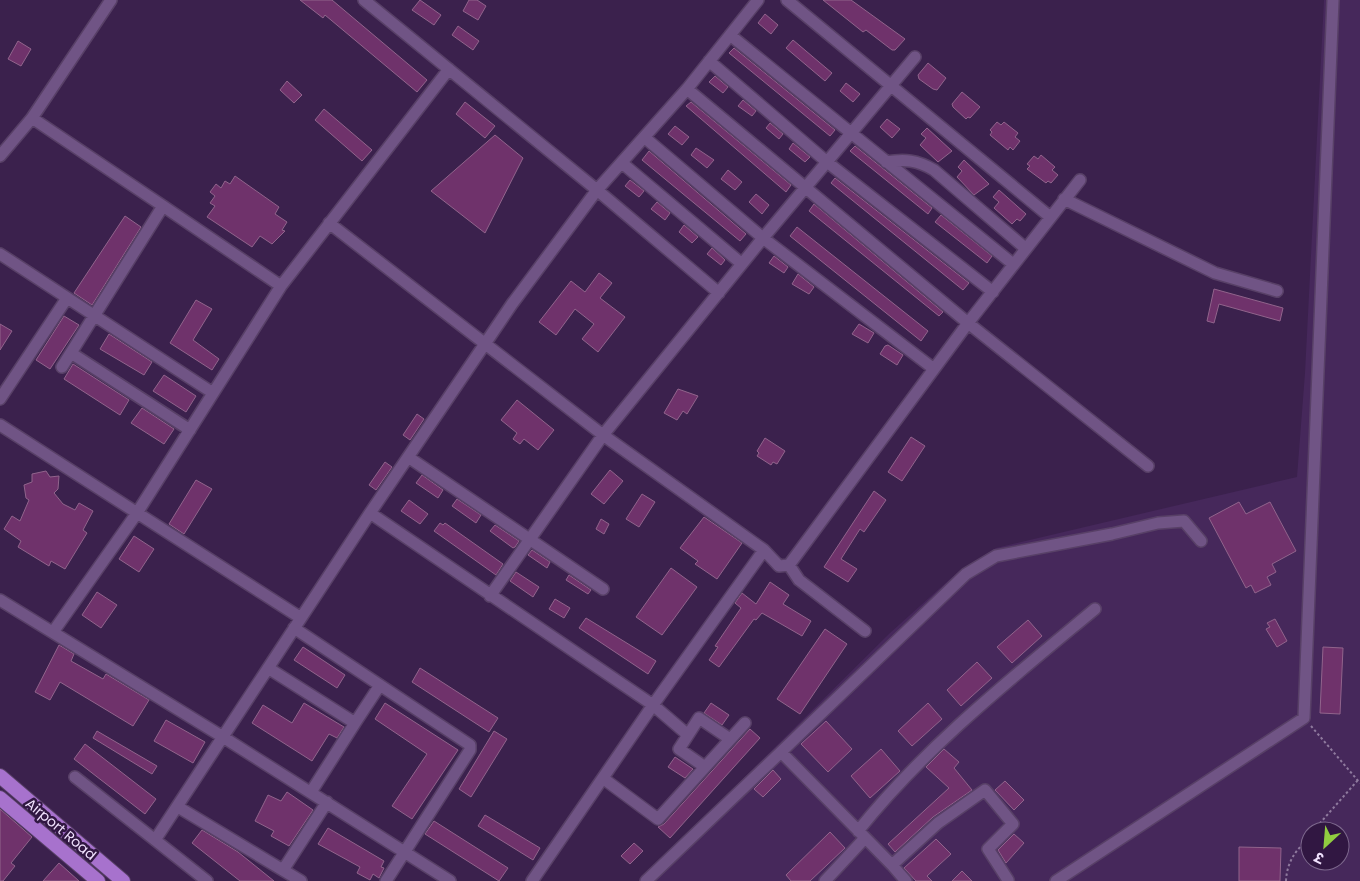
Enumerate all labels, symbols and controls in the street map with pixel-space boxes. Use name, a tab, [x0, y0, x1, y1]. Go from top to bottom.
street label: Airport Road	[21, 793, 101, 865]
north arrow	[1300, 821, 1350, 871]
text: उ	[1310, 846, 1328, 869]

